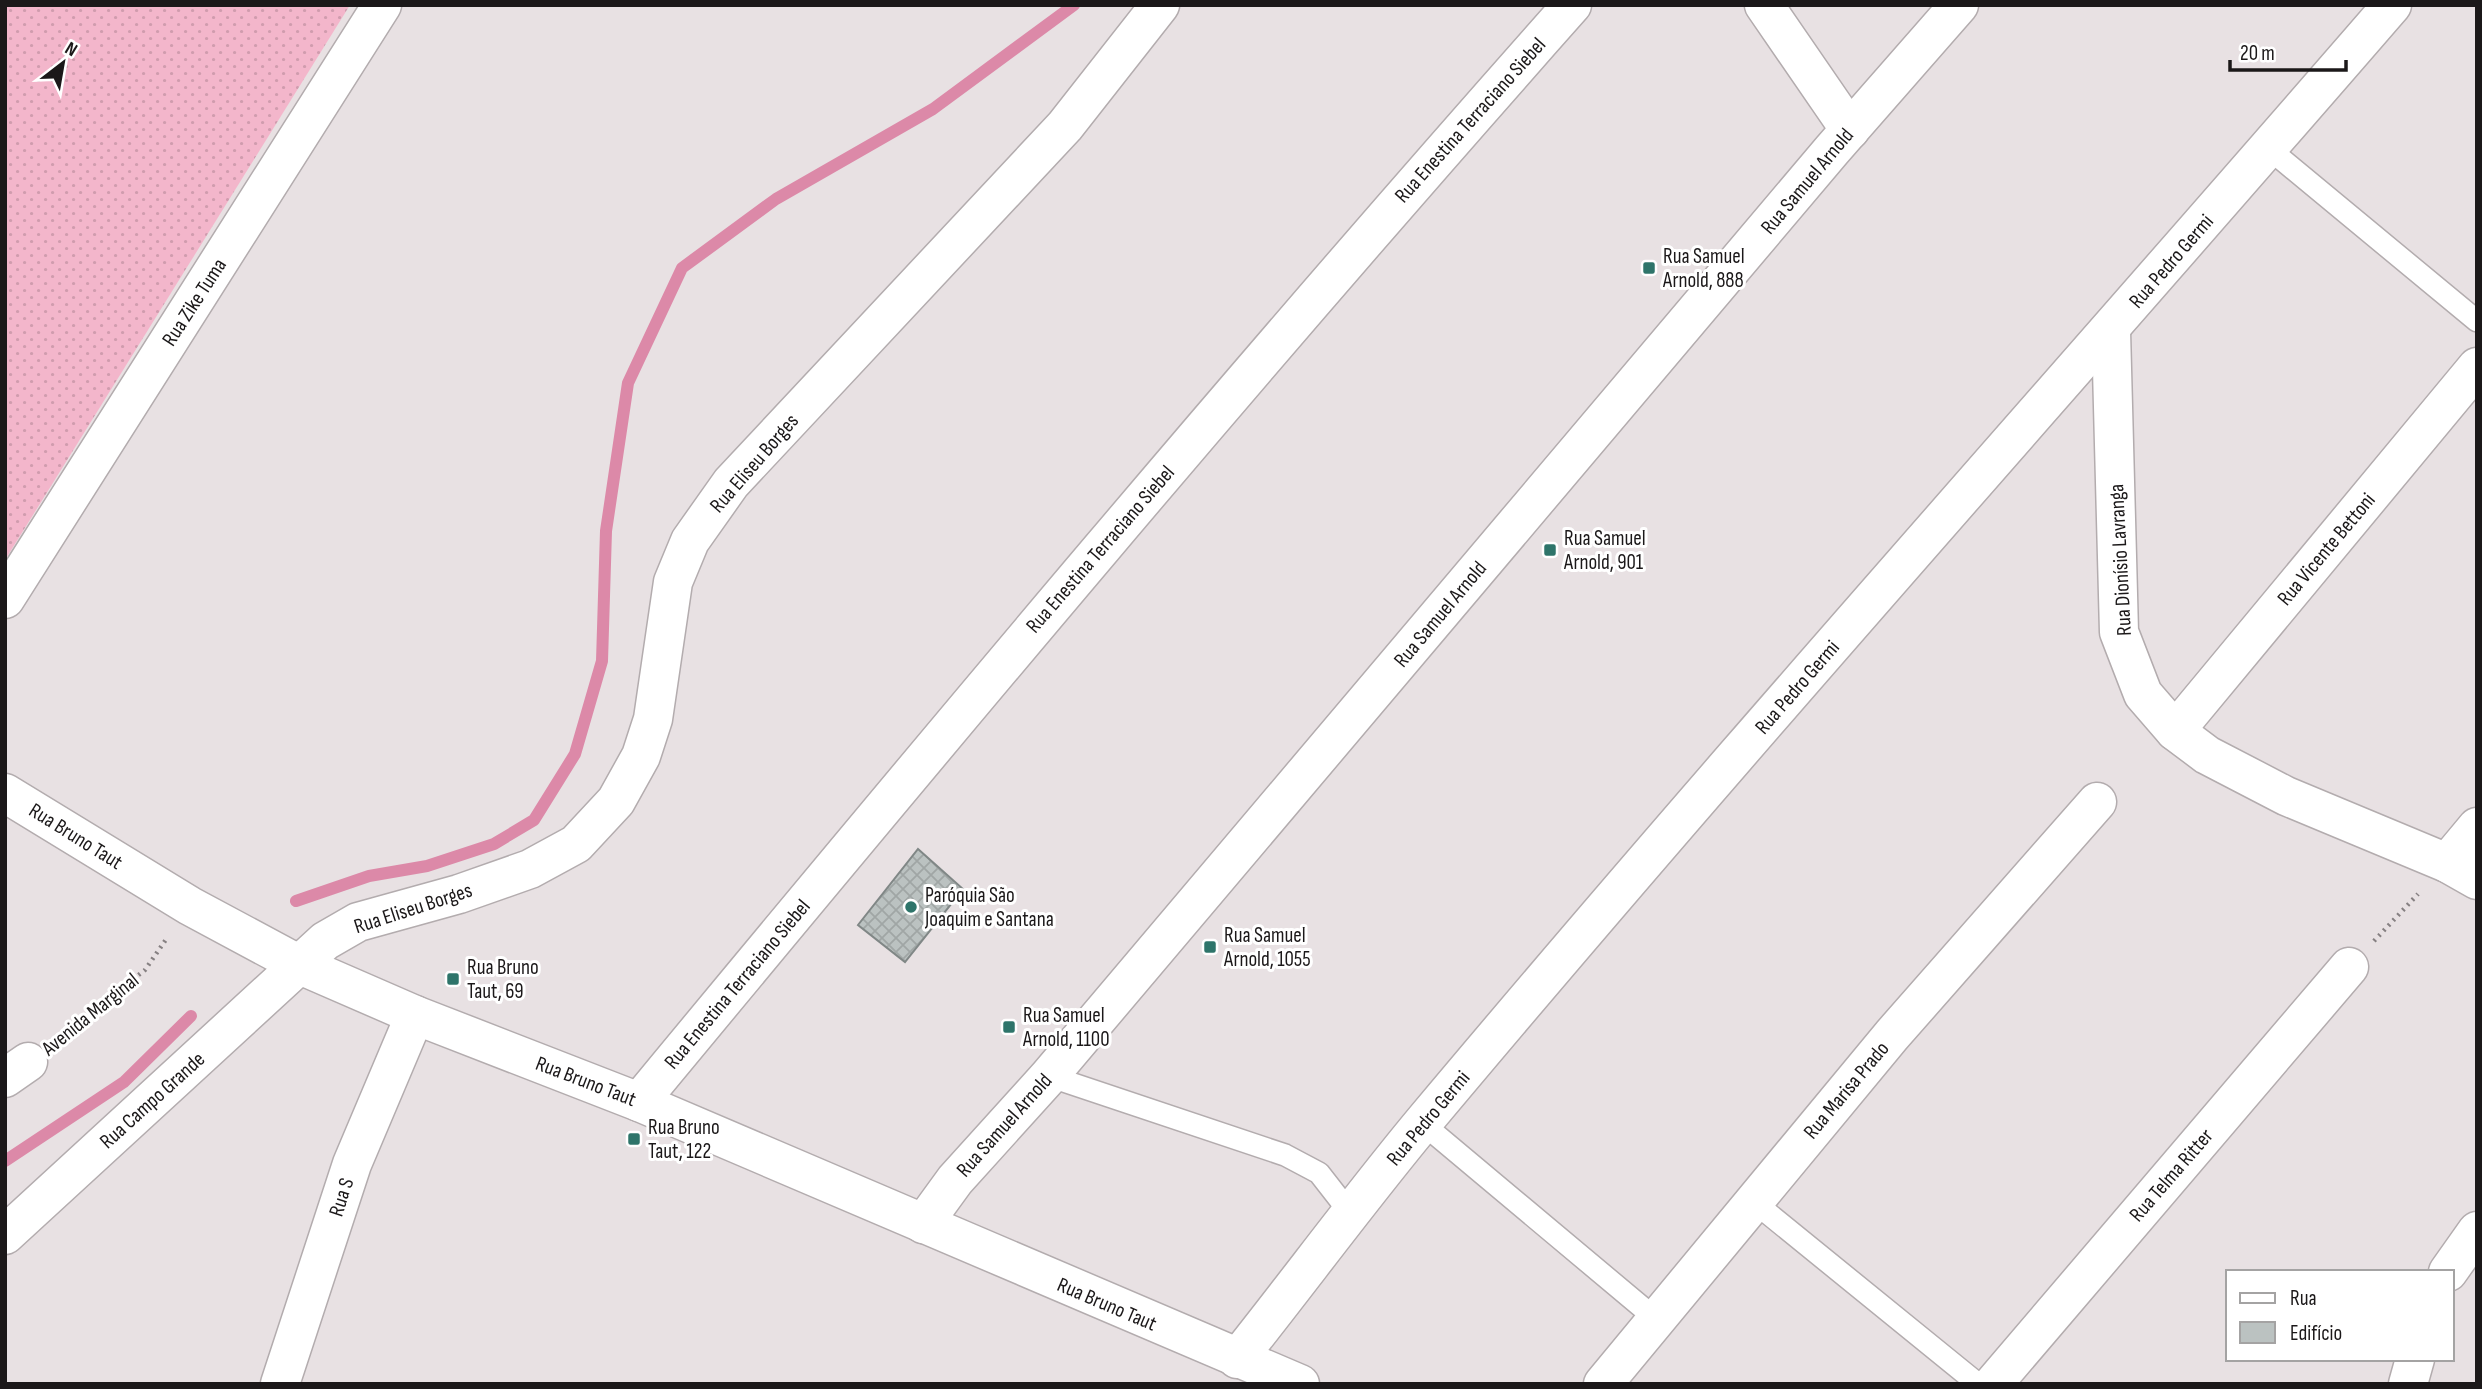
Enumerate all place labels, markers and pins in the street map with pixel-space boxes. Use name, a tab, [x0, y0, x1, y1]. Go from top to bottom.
place label: Rua Samuel Arnold, 888	[1662, 244, 1745, 293]
marker: Rua Samuel Arnold, 888	[1641, 260, 1657, 276]
place label: Rua Samuel Arnold, 901	[1563, 526, 1646, 575]
marker: Rua Samuel Arnold, 901	[1542, 542, 1558, 558]
place label: Paróquia São Joaquim e Santana	[924, 883, 1054, 932]
marker: Paróquia São Joaquim e Santana	[903, 899, 919, 915]
place label: Rua Samuel Arnold, 1055	[1223, 923, 1311, 972]
marker: Rua Samuel Arnold, 1055	[1202, 939, 1218, 955]
place label: Rua Bruno Taut, 69	[467, 955, 539, 1004]
marker: Rua Bruno Taut, 69	[445, 971, 461, 987]
place label: Rua Samuel Arnold, 1100	[1022, 1003, 1110, 1052]
marker: Rua Samuel Arnold, 1100	[1001, 1019, 1017, 1035]
place label: Rua Bruno Taut, 122	[648, 1115, 720, 1164]
marker: Rua Bruno Taut, 122	[626, 1131, 642, 1147]

